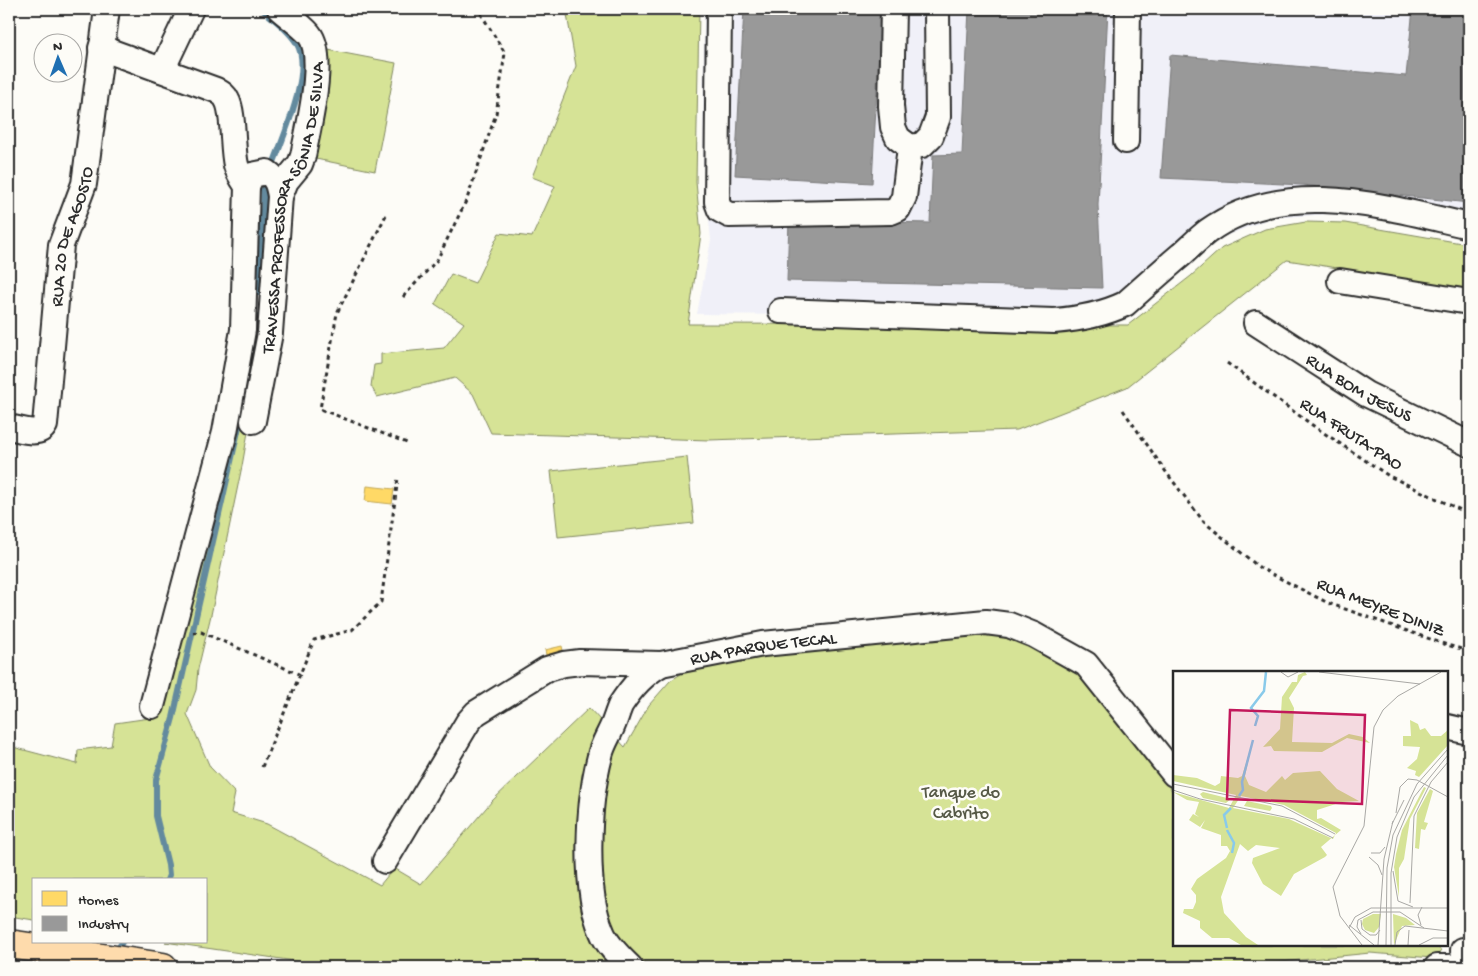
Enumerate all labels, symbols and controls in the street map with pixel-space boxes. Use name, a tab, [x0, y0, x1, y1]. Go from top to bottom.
north arrow	[32, 32, 82, 82]
text: N	[53, 39, 62, 56]
street label: TRAVESSA PROFESSORA SÔNIA DE SILVA	[258, 60, 330, 357]
street label: RUA 20 DE AGOSTO	[48, 166, 99, 308]
street label: RUA BOM JESUS	[1301, 350, 1416, 428]
street label: RUA FRUTA-PAO	[1295, 394, 1406, 476]
street label: RUA MEYRE DINIZ	[1313, 574, 1447, 643]
street label: RUA PARQUE TECAL	[689, 629, 839, 671]
inset map	[1173, 671, 1448, 946]
park label: Tanque do Cabrito	[921, 783, 1000, 825]
legend	[32, 878, 208, 944]
text: Homes	[78, 892, 119, 910]
text: Industry	[78, 916, 130, 934]

